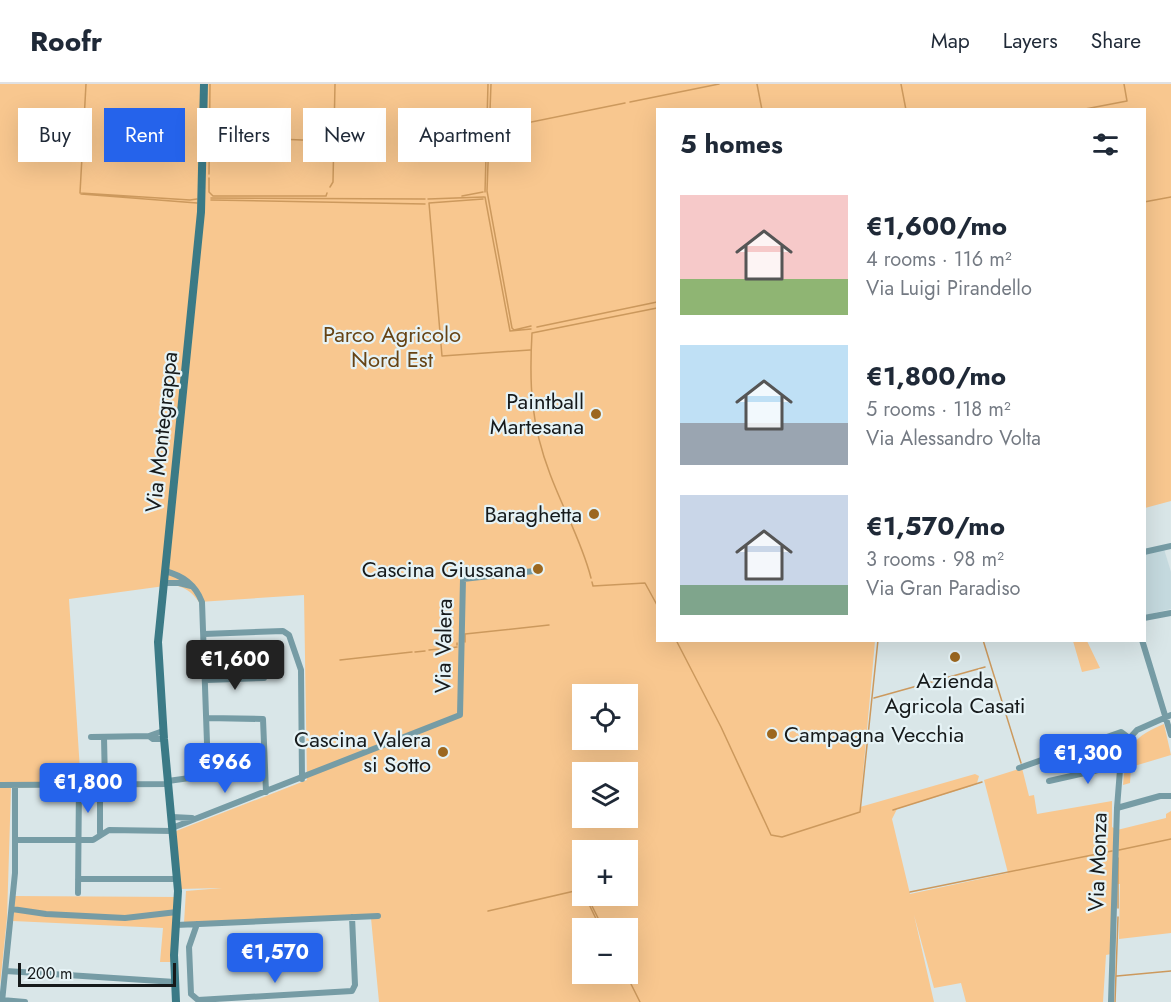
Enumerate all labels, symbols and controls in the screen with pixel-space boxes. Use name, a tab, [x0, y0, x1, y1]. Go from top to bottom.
text: Roofr	[30, 21, 102, 62]
text: Map	[931, 26, 970, 56]
text: Layers	[1003, 26, 1058, 56]
text: Share	[1091, 26, 1141, 56]
chip: Buy	[18, 108, 92, 162]
chip: Rent	[104, 108, 185, 162]
chip: Filters	[197, 108, 291, 162]
chip: New	[303, 108, 386, 162]
chip: Apartment	[398, 108, 531, 162]
text: 5 homes	[680, 125, 783, 163]
icon: filters	[1089, 128, 1122, 161]
text: €1,600/mo	[866, 207, 1007, 245]
icon: home	[728, 219, 800, 291]
text: 4 rooms · 116 m²	[866, 245, 1012, 274]
text: Via Luigi Pirandello	[866, 274, 1032, 303]
park label: Parco Agricolo Nord Est	[323, 318, 461, 375]
street label: Via Montegrappa	[137, 350, 185, 514]
text: €1,800/mo	[866, 357, 1006, 395]
icon: home	[728, 369, 800, 441]
place label: Paintball Martesana	[490, 385, 584, 442]
text: 5 rooms · 118 m²	[866, 395, 1011, 424]
marker: Paintball Martesana	[589, 407, 603, 421]
text: Via Alessandro Volta	[866, 424, 1041, 453]
place label: Baraghetta	[484, 498, 582, 530]
marker: Baraghetta	[587, 507, 601, 521]
text: €1,570/mo	[866, 507, 1005, 545]
icon: home	[728, 519, 800, 591]
text: 3 rooms · 98 m²	[866, 545, 1004, 574]
place label: Cascina Giussana	[362, 553, 526, 585]
marker: Cascina Giussana	[531, 562, 545, 576]
text: Via Gran Paradiso	[866, 574, 1021, 603]
street label: Via Valera	[426, 598, 460, 694]
pin: €1,600	[186, 640, 284, 691]
text: €1,600	[200, 645, 270, 674]
marker: Azienda Agricola Casati	[948, 650, 962, 664]
place label: Azienda Agricola Casati	[884, 664, 1026, 721]
map controls	[572, 684, 638, 984]
button: locate	[572, 684, 638, 750]
place label: Campagna Vecchia	[784, 718, 964, 750]
place label: Cascina Valera si Sotto	[294, 723, 431, 780]
marker: Campagna Vecchia	[765, 727, 779, 741]
pin: €1,300	[1039, 734, 1137, 785]
text: €1,300	[1054, 739, 1122, 768]
pin: €966	[189, 743, 261, 794]
marker: Cascina Valera si Sotto	[436, 745, 450, 759]
text: €966	[198, 748, 252, 777]
button: layers	[572, 762, 638, 828]
pin: €1,800	[39, 763, 137, 814]
text: €1,800	[54, 768, 122, 797]
street label: Via Monza	[1079, 812, 1115, 912]
button: +	[572, 840, 638, 906]
button: −	[572, 918, 638, 984]
pin: €1,570	[226, 933, 324, 984]
text: €1,570	[241, 938, 309, 967]
scale bar	[18, 960, 176, 988]
text: 200 m	[27, 962, 73, 985]

